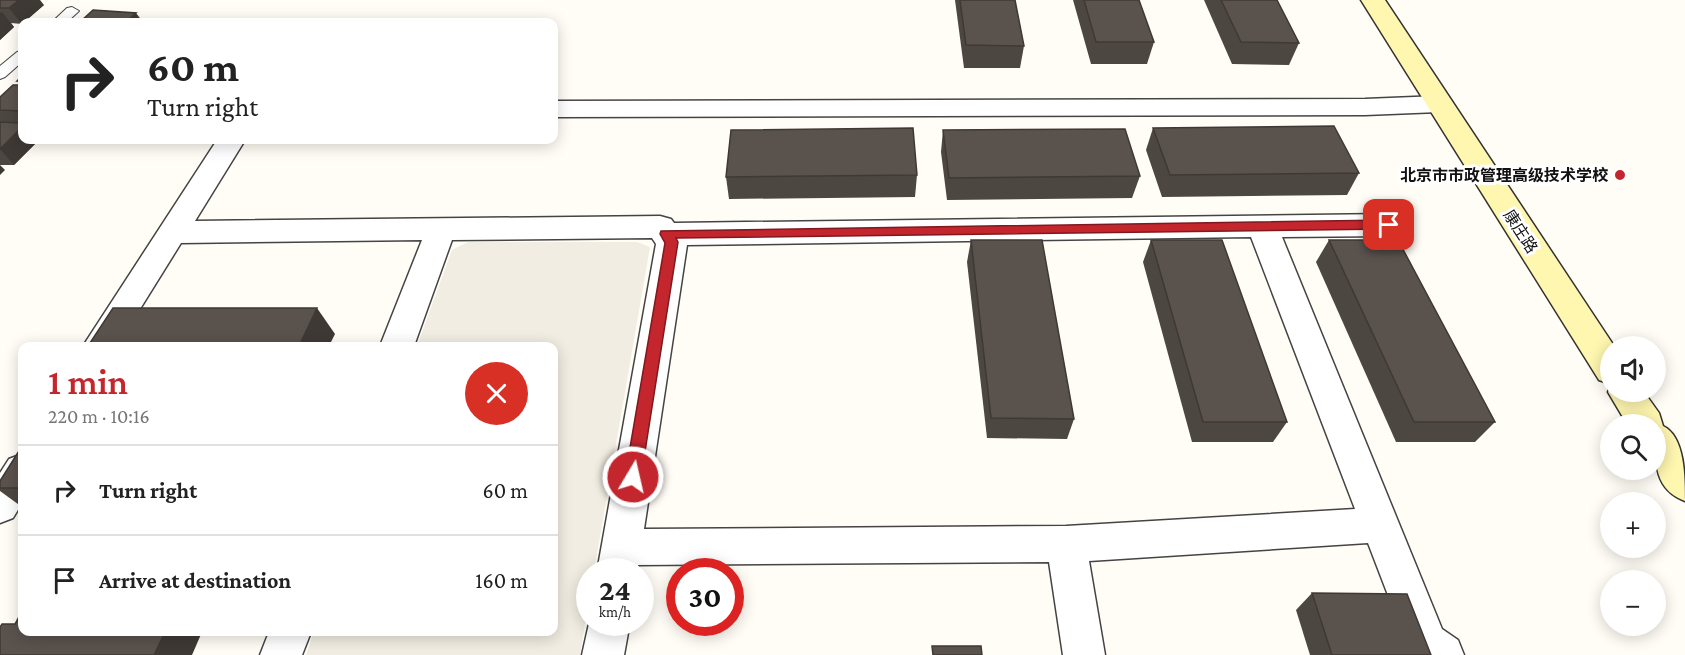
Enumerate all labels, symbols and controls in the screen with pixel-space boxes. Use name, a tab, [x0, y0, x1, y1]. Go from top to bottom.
icon: right	[48, 42, 126, 120]
text: 60 m	[147, 43, 239, 90]
text: Turn right	[147, 92, 258, 122]
place label: 北京市市政管理高级技术学校	[1400, 166, 1609, 184]
marker: 北京市市政管理高级技术学校	[1613, 168, 1627, 182]
pin	[1363, 199, 1414, 250]
street label: 康庄路	[1500, 207, 1541, 256]
icon: arrive	[1372, 208, 1405, 241]
map controls	[1600, 336, 1666, 636]
button: sound	[1600, 336, 1666, 402]
text: 1 min	[48, 362, 128, 402]
button: close	[465, 362, 528, 425]
text: 220 m · 10:16	[48, 405, 150, 427]
button: search	[1600, 414, 1666, 480]
position arrow	[601, 445, 665, 509]
icon: right	[48, 474, 81, 507]
text: Turn right	[99, 478, 197, 503]
text: 60 m	[483, 478, 528, 503]
button: +	[1600, 492, 1666, 558]
speed limit sign: 30	[666, 558, 744, 636]
icon: arrive	[48, 564, 81, 597]
text: Arrive at destination	[99, 568, 291, 593]
text: 160 m	[475, 568, 528, 593]
button: −	[1600, 570, 1666, 636]
text: 24	[599, 573, 631, 606]
text: km/h	[599, 604, 631, 620]

